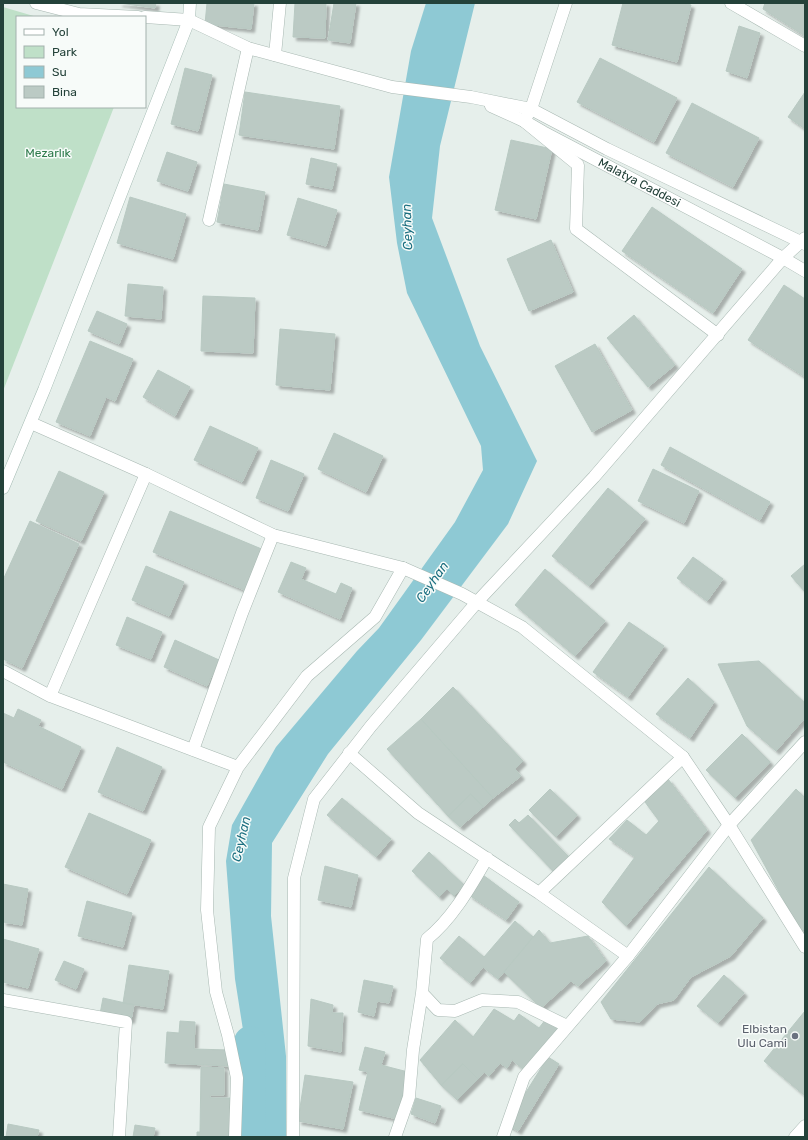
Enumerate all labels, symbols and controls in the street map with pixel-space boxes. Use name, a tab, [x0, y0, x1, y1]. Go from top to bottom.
legend	[16, 16, 146, 108]
text: Yol	[52, 25, 69, 39]
text: Park	[52, 45, 78, 59]
text: Su	[52, 65, 67, 79]
text: Bina	[52, 85, 77, 99]
park label: Mezarlık	[25, 146, 72, 160]
street label: Malatya Caddesi	[596, 155, 683, 210]
water label: Ceyhan	[399, 204, 415, 250]
water label: Ceyhan	[413, 559, 451, 605]
water label: Ceyhan	[228, 815, 254, 863]
place label: Elbistan Ulu Cami	[737, 1022, 787, 1050]
marker: Elbistan Ulu Cami	[790, 1031, 800, 1041]

